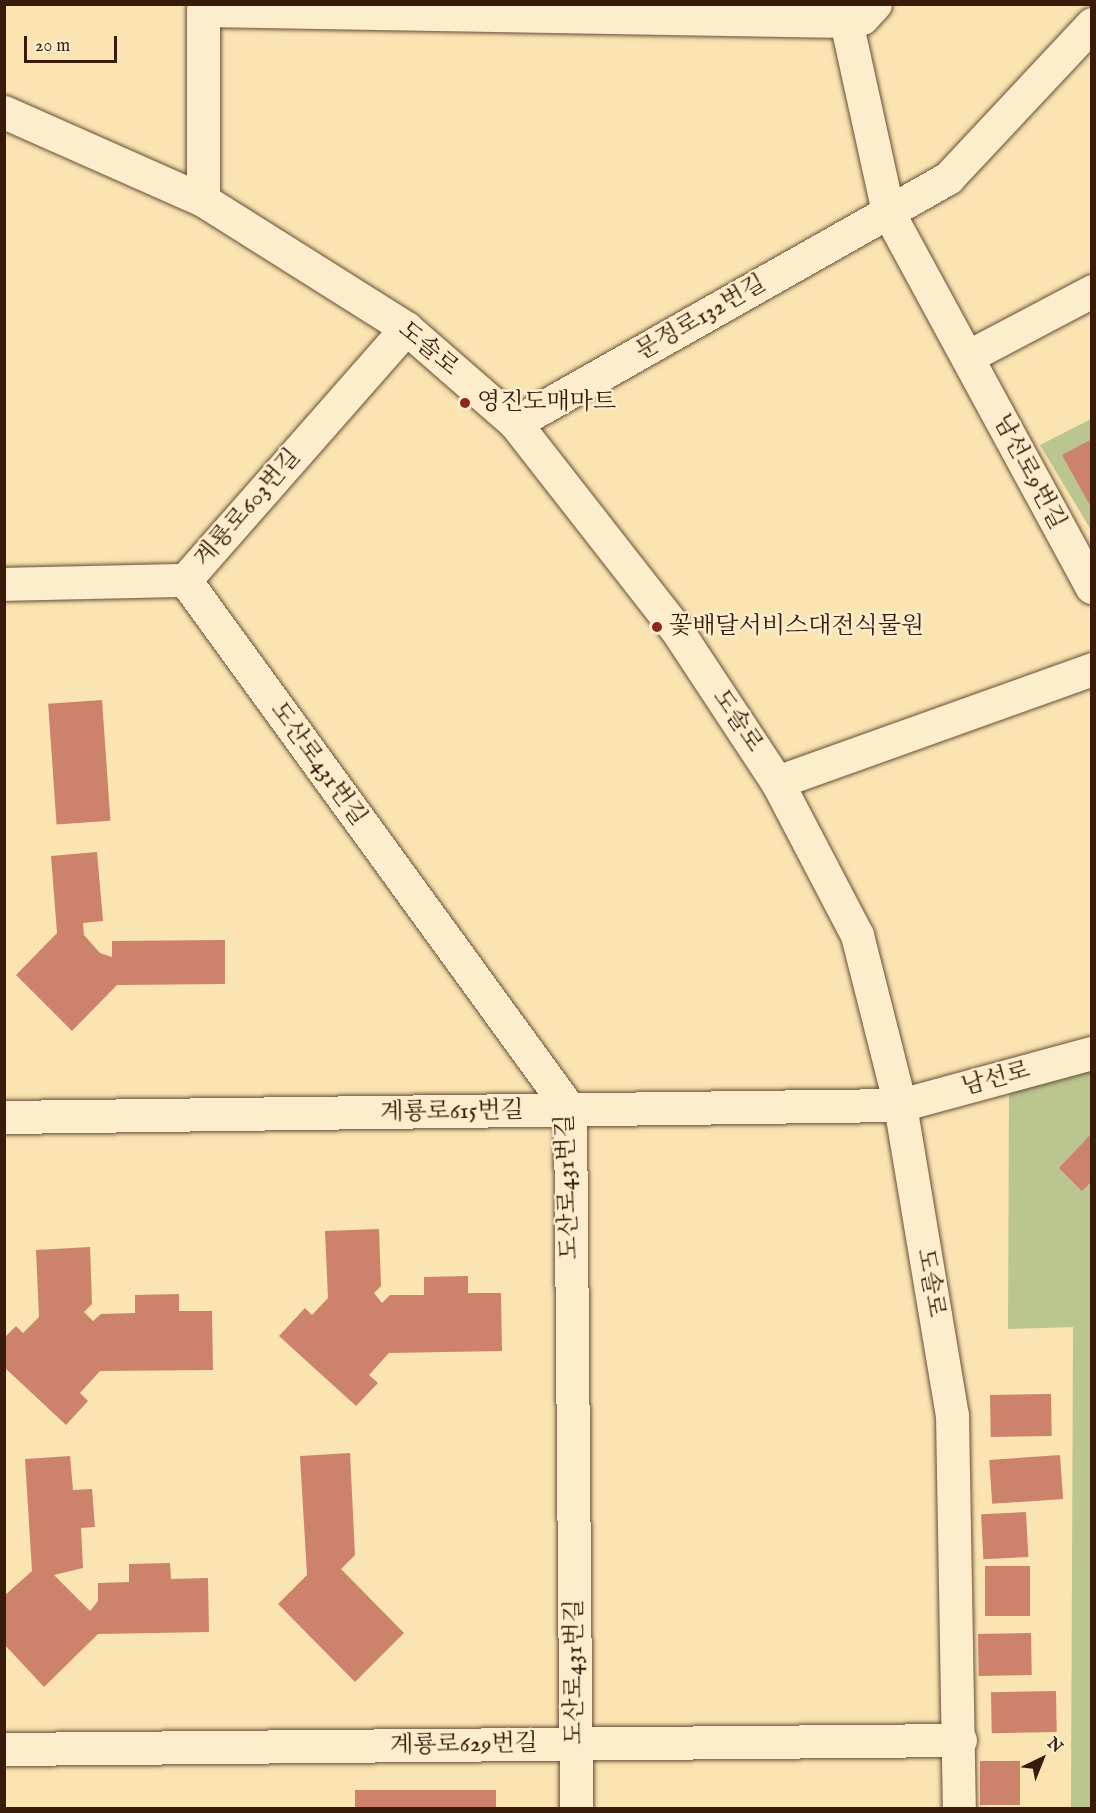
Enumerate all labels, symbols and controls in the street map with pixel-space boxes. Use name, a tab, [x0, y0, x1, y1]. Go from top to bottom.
scale bar	[27, 24, 120, 62]
text: 20 m	[35, 35, 70, 58]
street label: 문정로132번길	[631, 269, 771, 367]
street label: 도솔로	[392, 316, 464, 382]
place label: 영진도매마트	[477, 389, 616, 417]
marker: 영진도매마트	[458, 396, 472, 410]
street label: 남선로9번길	[987, 409, 1071, 535]
street label: 계룡로603번길	[189, 443, 307, 573]
place label: 꽃배달서비스대전식물원	[669, 613, 924, 641]
marker: 꽃배달서비스대전식물원	[650, 620, 664, 634]
street label: 도솔로	[706, 684, 768, 758]
street label: 도산로431번길	[264, 697, 372, 831]
street label: 남선로	[959, 1056, 1033, 1102]
street label: 계룡로615번길	[380, 1096, 524, 1128]
street label: 도산로431번길	[551, 1114, 585, 1260]
street label: 도솔로	[910, 1246, 950, 1320]
street label: 도산로431번길	[561, 1599, 589, 1745]
street label: 계룡로629번길	[390, 1729, 538, 1761]
north arrow	[1012, 1729, 1072, 1789]
text: N	[1042, 1734, 1066, 1758]

